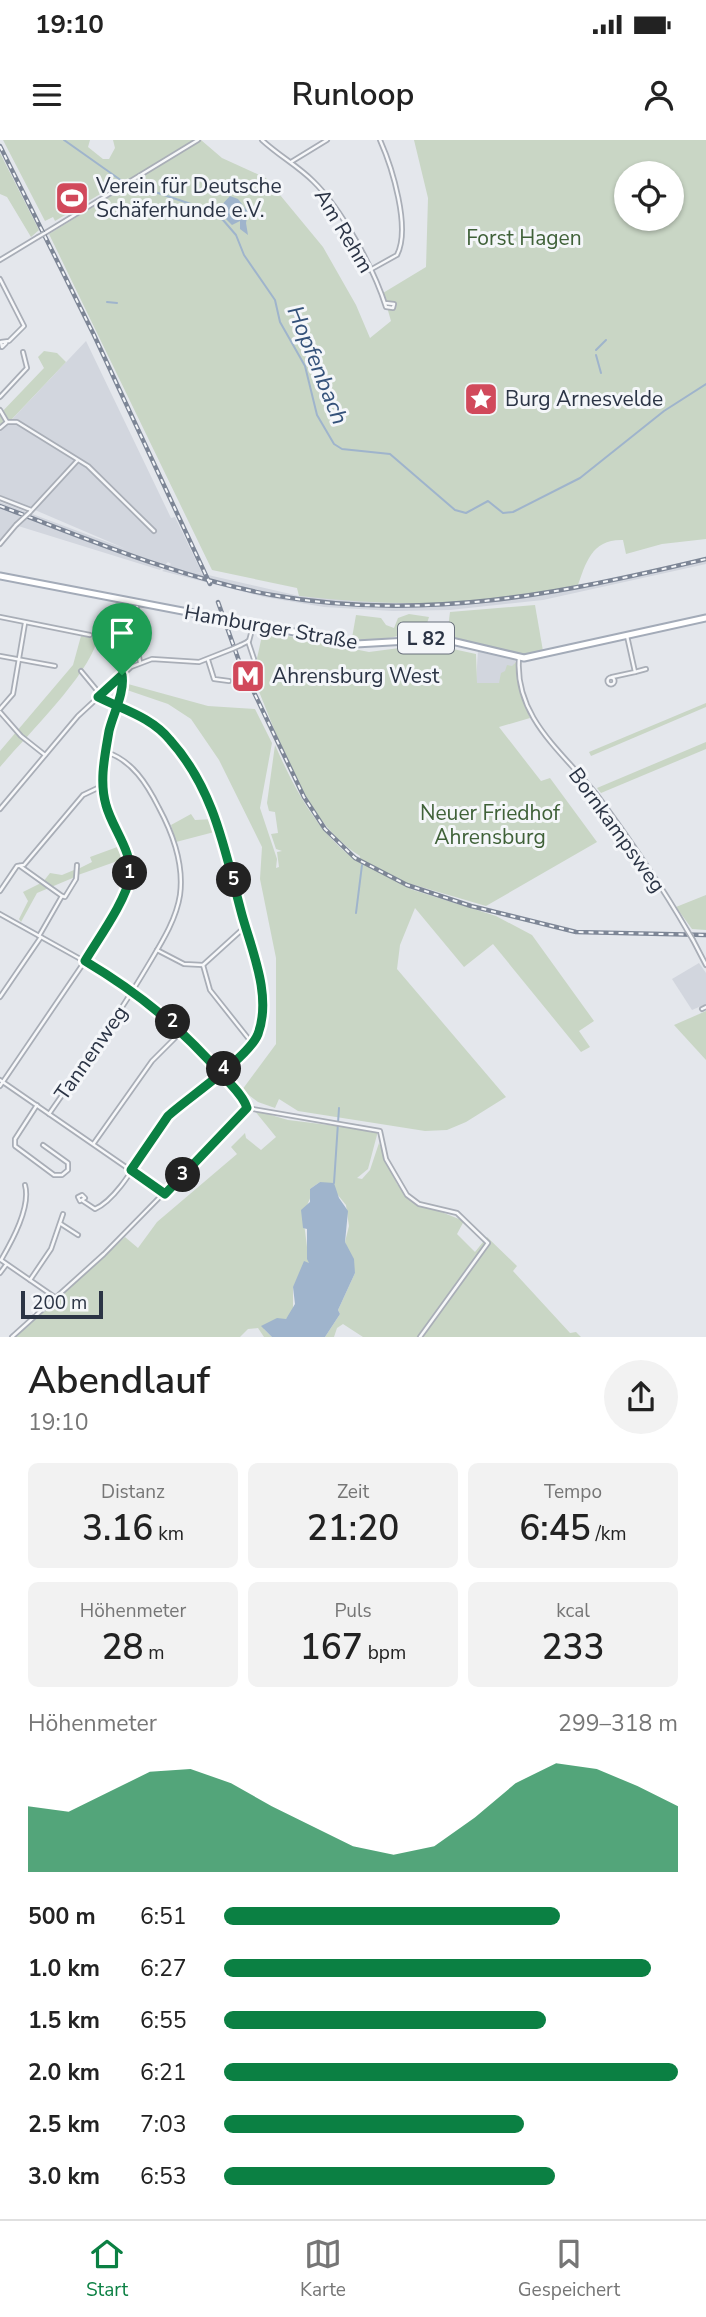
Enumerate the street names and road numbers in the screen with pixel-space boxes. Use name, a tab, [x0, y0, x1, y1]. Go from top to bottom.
street label: Am Rehm	[308, 184, 380, 278]
street label: Hamburger Straße	[182, 598, 360, 656]
road number: L 82	[398, 622, 454, 653]
street label: Bornkampsweg	[562, 762, 672, 898]
street label: Tannenweg	[48, 1000, 134, 1106]

